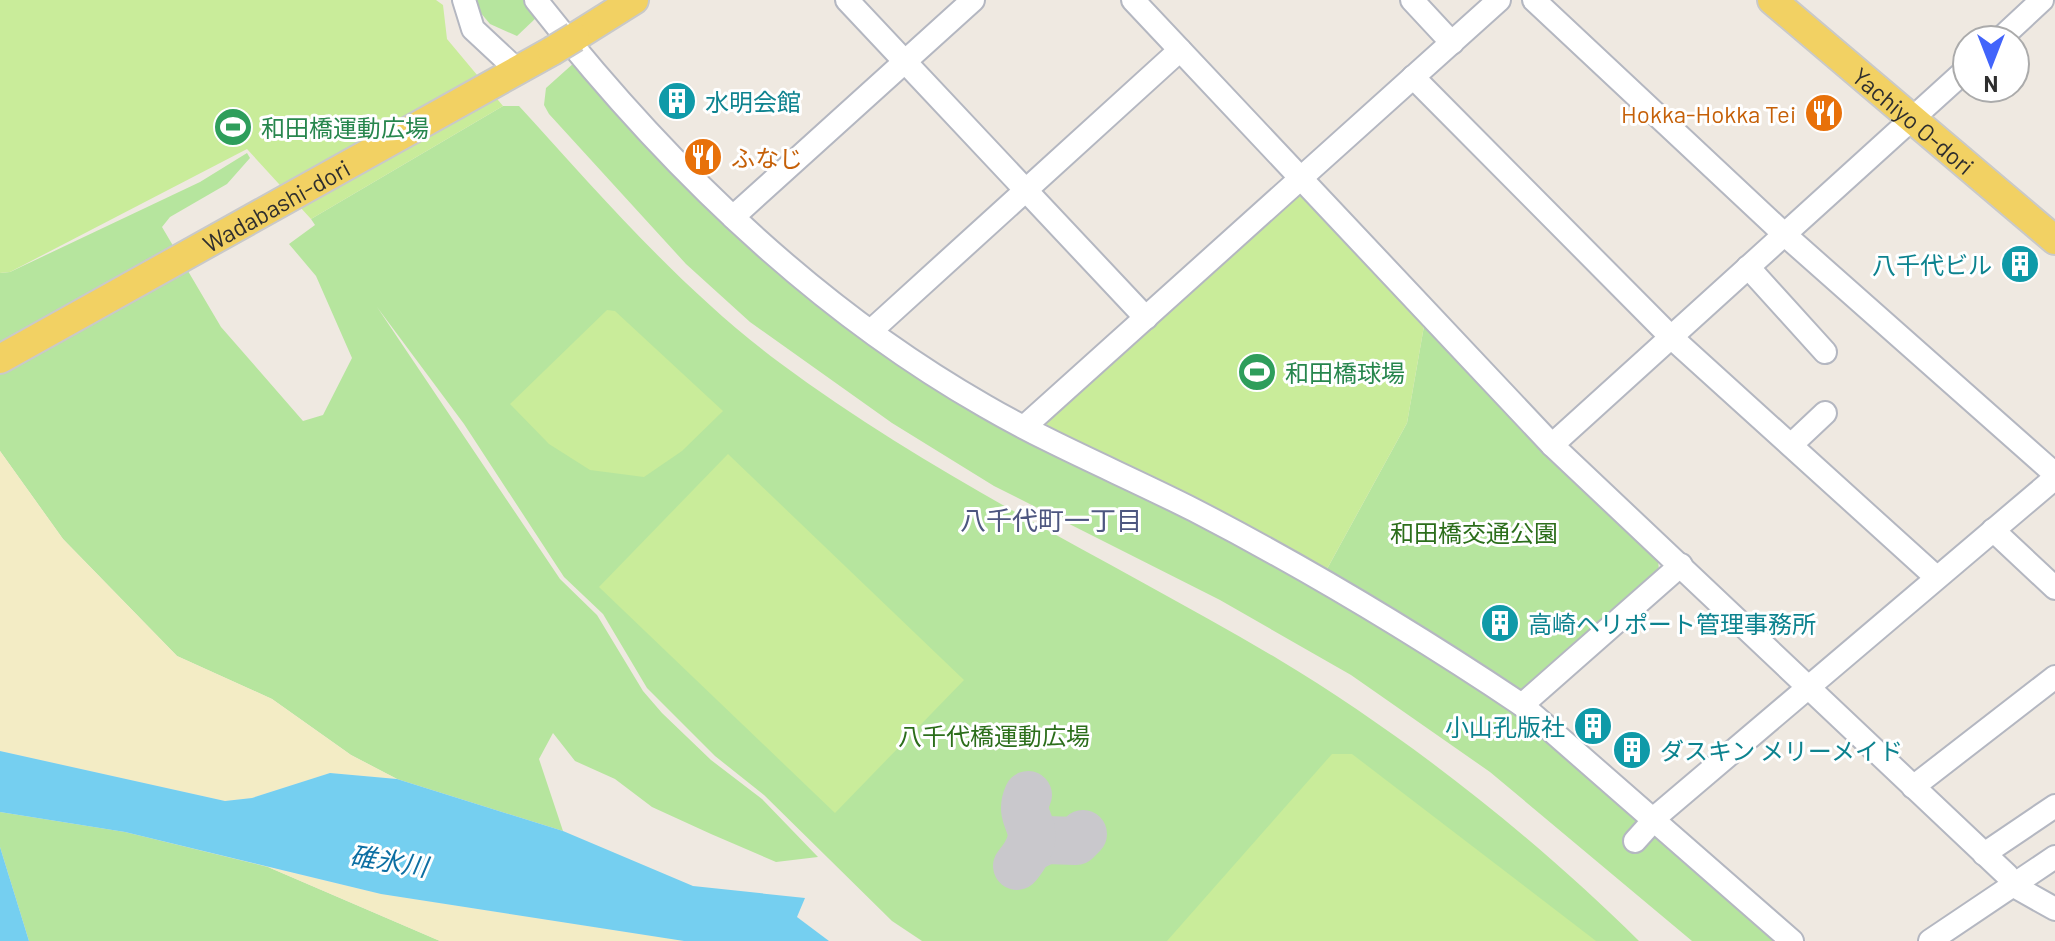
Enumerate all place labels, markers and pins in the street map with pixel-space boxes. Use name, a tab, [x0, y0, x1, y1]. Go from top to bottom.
building icon: 水明会館	[656, 80, 698, 122]
place label: 水明会館	[705, 87, 801, 116]
restaurant icon: Hokka-Hokka Tei	[1803, 92, 1845, 134]
place label: Hokka-Hokka Tei	[1621, 99, 1796, 128]
sports icon: 和田橋運動広場	[212, 106, 254, 148]
place label: 和田橋運動広場	[261, 113, 429, 142]
restaurant icon: ふなじ	[682, 136, 724, 178]
place label: ふなじ	[731, 143, 803, 172]
building icon: 八千代ビル	[1999, 243, 2041, 285]
place label: 八千代ビル	[1872, 250, 1992, 279]
sports icon: 和田橋球場	[1236, 351, 1278, 393]
place label: 和田橋球場	[1285, 358, 1405, 387]
building icon: 高崎ヘリポート管理事務所	[1479, 602, 1521, 644]
place label: 高崎ヘリポート管理事務所	[1528, 609, 1816, 638]
building icon: 小山孔版社	[1572, 705, 1614, 747]
place label: 小山孔版社	[1445, 712, 1565, 741]
building icon: ダスキン メリーメイド	[1611, 729, 1653, 771]
place label: ダスキン メリーメイド	[1660, 736, 1903, 765]

